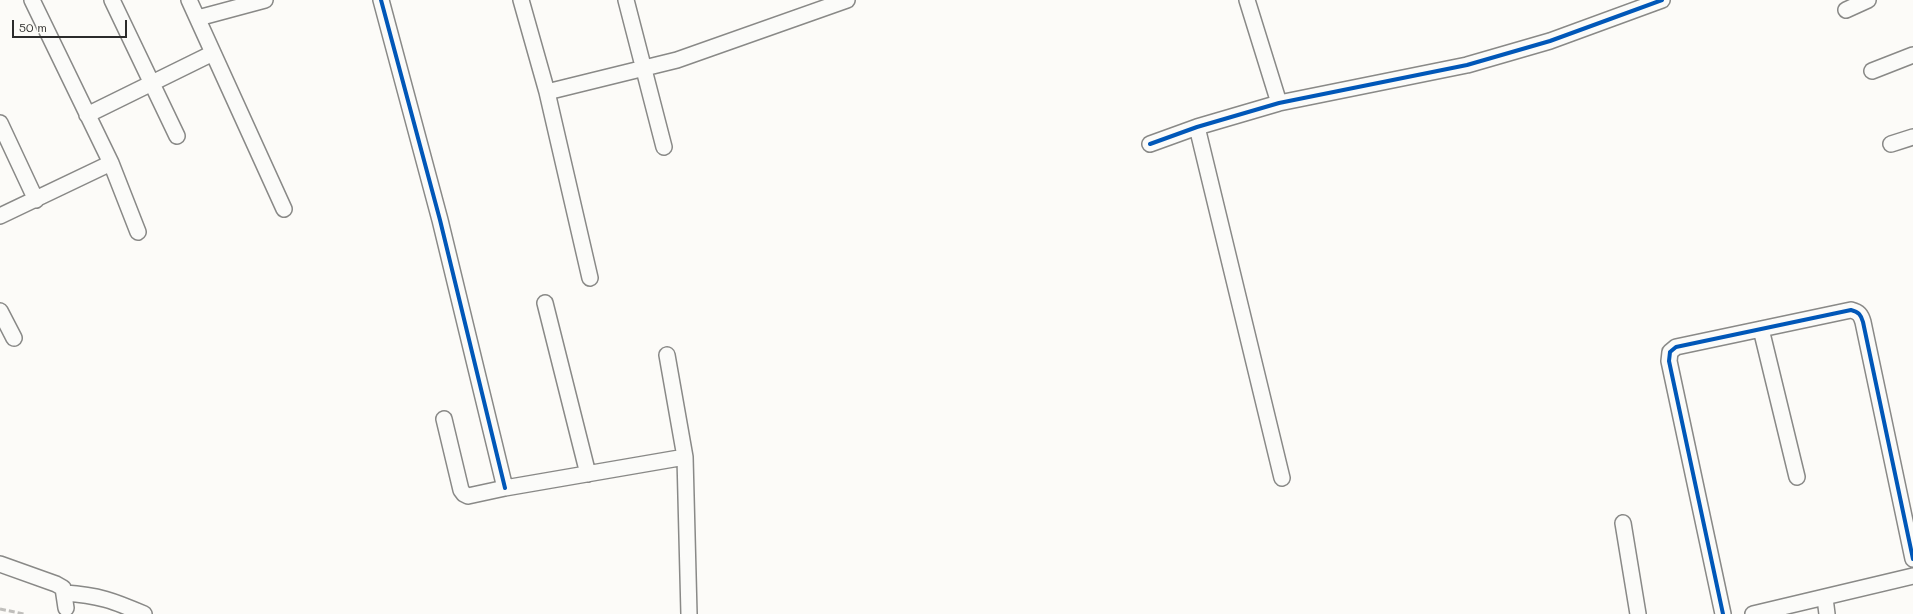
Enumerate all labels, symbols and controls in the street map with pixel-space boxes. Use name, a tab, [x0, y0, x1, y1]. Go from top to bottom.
scale bar	[14, 12, 129, 38]
text: 50 m	[19, 19, 47, 35]

